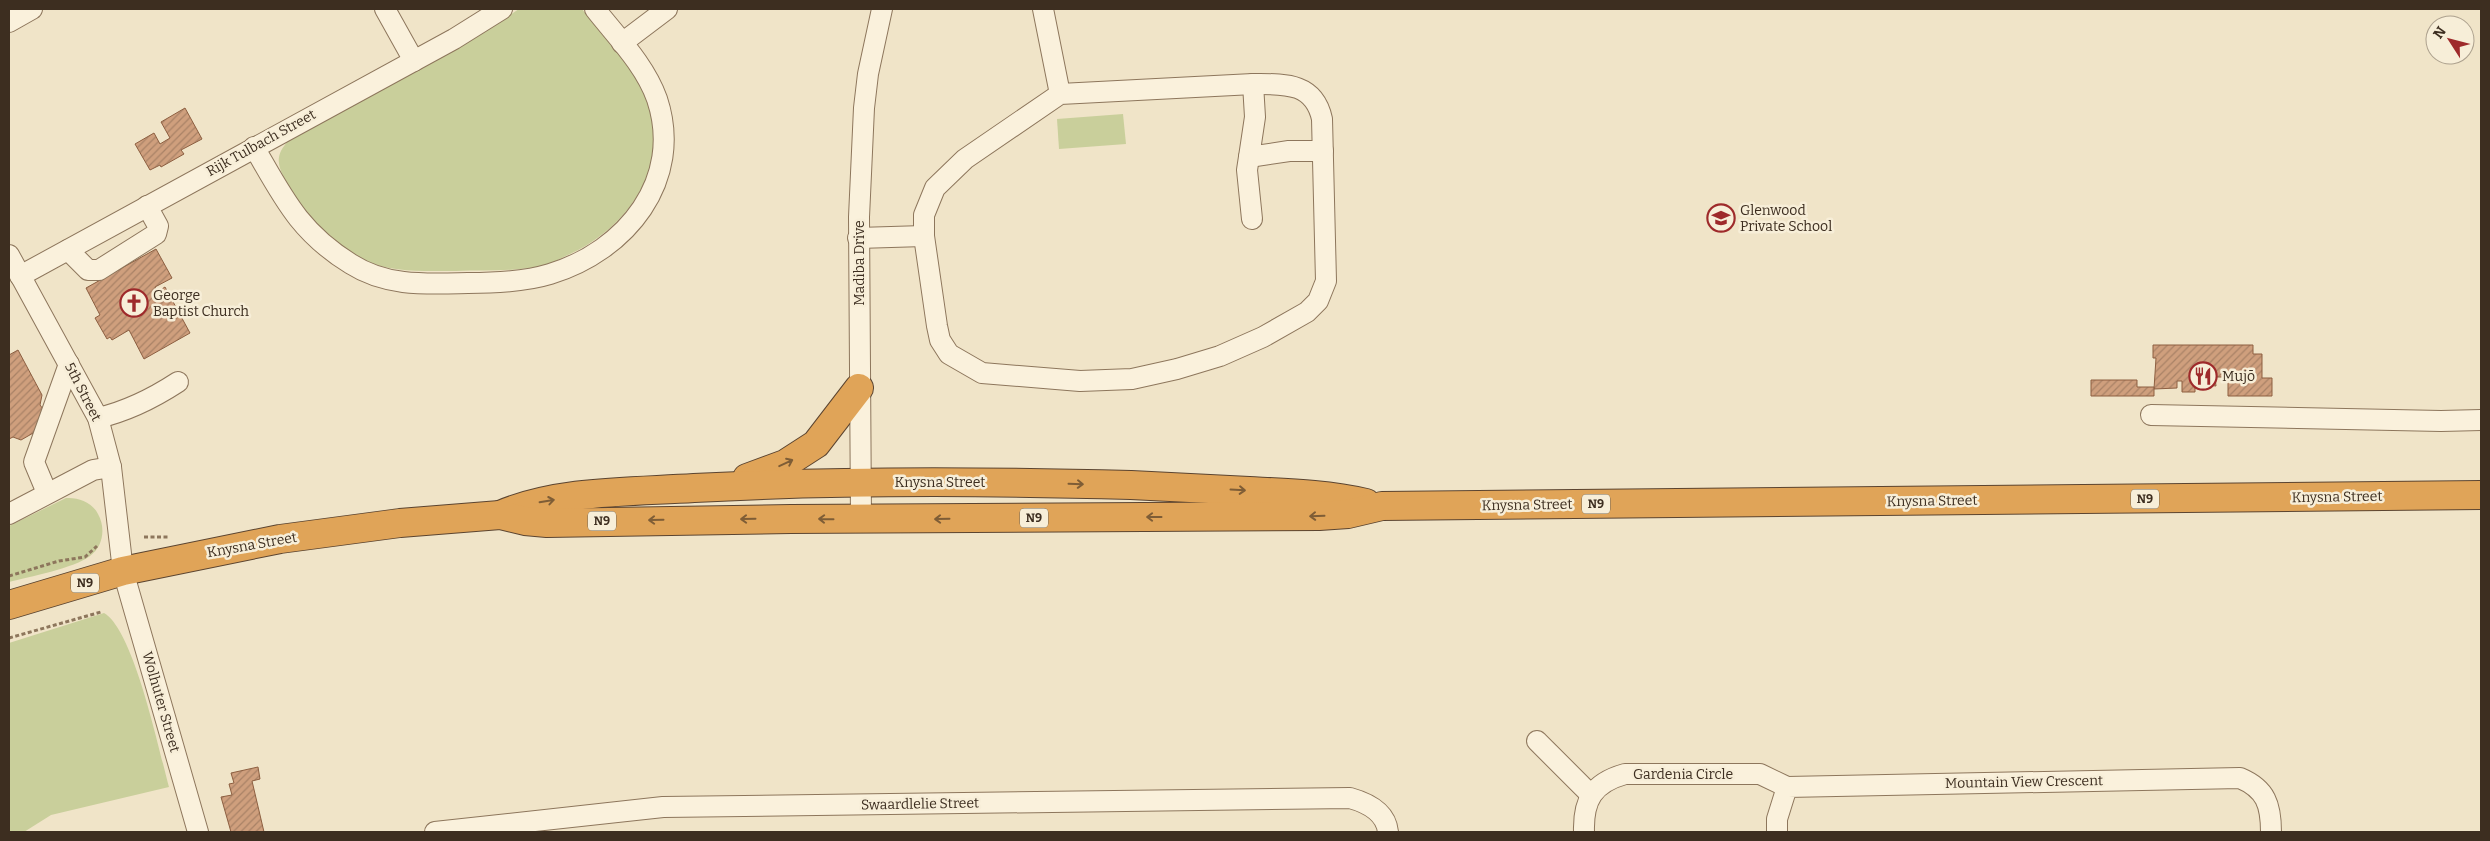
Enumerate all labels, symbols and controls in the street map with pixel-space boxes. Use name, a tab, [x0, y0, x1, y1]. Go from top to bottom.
north arrow	[2425, 15, 2475, 65]
text: N	[2430, 23, 2450, 42]
street label: Rijk Tulbach Street	[203, 106, 319, 180]
place label: Glenwood Private School	[1740, 202, 1832, 235]
school or university icon: Glenwood Private School	[1706, 203, 1736, 233]
street label: Madiba Drive	[851, 220, 868, 306]
place label: George Baptist Church	[153, 287, 249, 320]
church icon: George Baptist Church	[119, 288, 149, 318]
street label: 5th Street	[61, 360, 105, 424]
restaurant icon: Mujō	[2188, 361, 2218, 391]
place label: Mujō	[2222, 368, 2255, 385]
one-way arrow	[778, 457, 793, 467]
street label: Knysna Street	[895, 474, 985, 491]
one-way arrow	[1068, 479, 1084, 488]
one-way arrow	[1230, 486, 1246, 495]
street label: Knysna Street	[2291, 488, 2383, 506]
road number: N9	[2131, 489, 2159, 508]
street label: Knysna Street	[1886, 492, 1978, 510]
road number: N9	[1582, 494, 1610, 514]
one-way arrow	[538, 496, 554, 506]
street label: Knysna Street	[1481, 496, 1573, 514]
road number: N9	[1020, 508, 1048, 528]
one-way arrow	[1309, 511, 1325, 520]
road number: N9	[588, 512, 616, 530]
one-way arrow	[1146, 512, 1162, 522]
one-way arrow	[741, 514, 757, 524]
one-way arrow	[818, 514, 834, 524]
one-way arrow	[934, 514, 950, 524]
one-way arrow	[649, 515, 665, 525]
street label: Knysna Street	[206, 529, 298, 561]
road number: N9	[71, 574, 99, 592]
street label: Wolhuter Street	[139, 650, 183, 754]
street label: Gardenia Circle	[1633, 766, 1733, 783]
street label: Mountain View Crescent	[1945, 772, 2103, 792]
street label: Swaardlelie Street	[861, 794, 979, 814]

